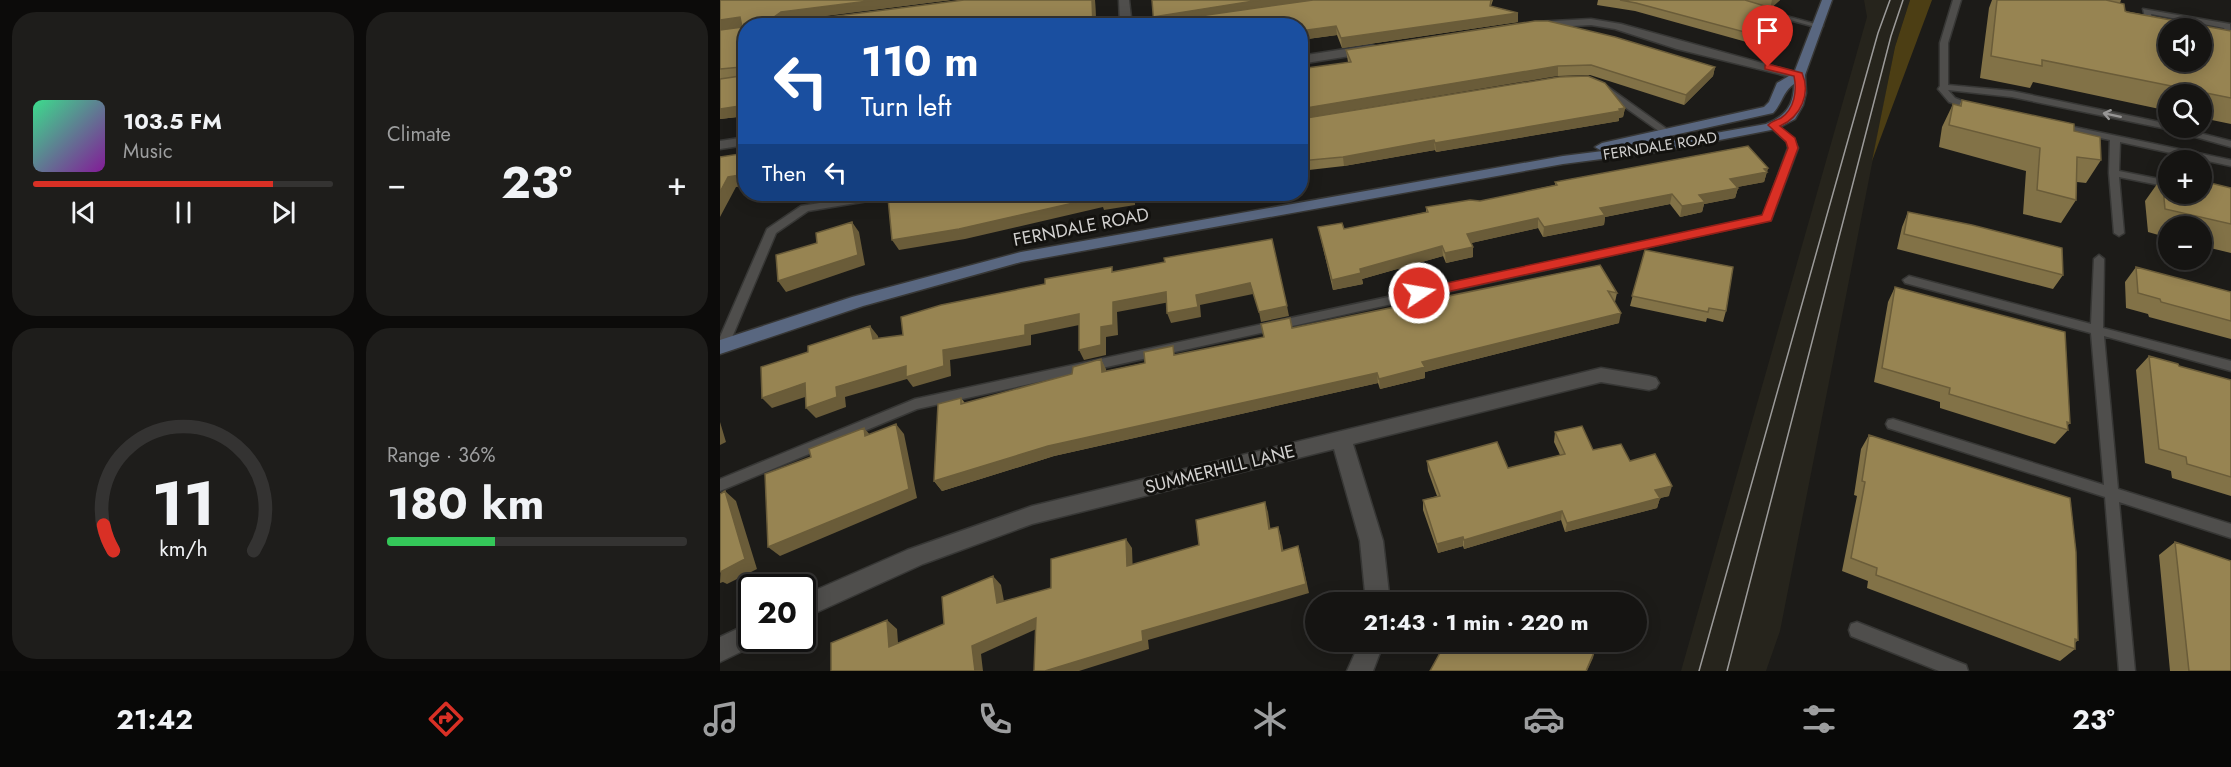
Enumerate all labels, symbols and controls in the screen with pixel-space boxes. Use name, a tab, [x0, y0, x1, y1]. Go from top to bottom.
pin	[1742, 5, 1793, 67]
icon: arrive	[1751, 14, 1784, 47]
map controls	[2158, 18, 2212, 270]
button: sound	[2158, 18, 2212, 72]
text: 110 m	[861, 31, 979, 92]
icon: left	[762, 42, 840, 120]
button: search	[2158, 84, 2212, 138]
text: Turn left	[861, 87, 951, 126]
text: 103.5 FM	[123, 105, 222, 137]
one-way arrow	[2102, 109, 2122, 120]
text: Climate	[387, 120, 451, 149]
street label: FERNDALE ROAD	[1602, 126, 1718, 166]
text: Music	[123, 137, 173, 166]
text: 23°	[501, 150, 572, 215]
button: +	[2158, 150, 2212, 204]
icon: left	[819, 156, 852, 189]
text: Then	[762, 157, 807, 189]
text: −	[387, 160, 406, 207]
text: +	[667, 160, 687, 207]
icon: previous	[67, 196, 100, 229]
icon: pause	[167, 196, 200, 229]
icon: next	[267, 196, 300, 229]
street label: FERNDALE ROAD	[1011, 201, 1151, 253]
button: −	[2158, 216, 2212, 270]
position arrow	[1387, 261, 1451, 325]
street label: SUMMERHILL LANE	[1142, 438, 1298, 500]
text: Range · 36%	[387, 441, 495, 470]
text: 11	[151, 458, 215, 548]
text: 180 km	[387, 471, 544, 536]
text: km/h	[159, 533, 207, 564]
speed limit sign: 20	[738, 574, 816, 652]
text: 21:43 · 1 min · 220 m	[1364, 606, 1588, 638]
icon: directions	[425, 698, 467, 740]
icon: music	[700, 698, 742, 740]
icon: phone	[974, 698, 1016, 740]
icon: climate	[1249, 698, 1291, 740]
icon: car	[1523, 698, 1565, 740]
icon: filters	[1798, 698, 1840, 740]
text: 21:42	[116, 700, 193, 739]
text: 23°	[2072, 700, 2115, 739]

